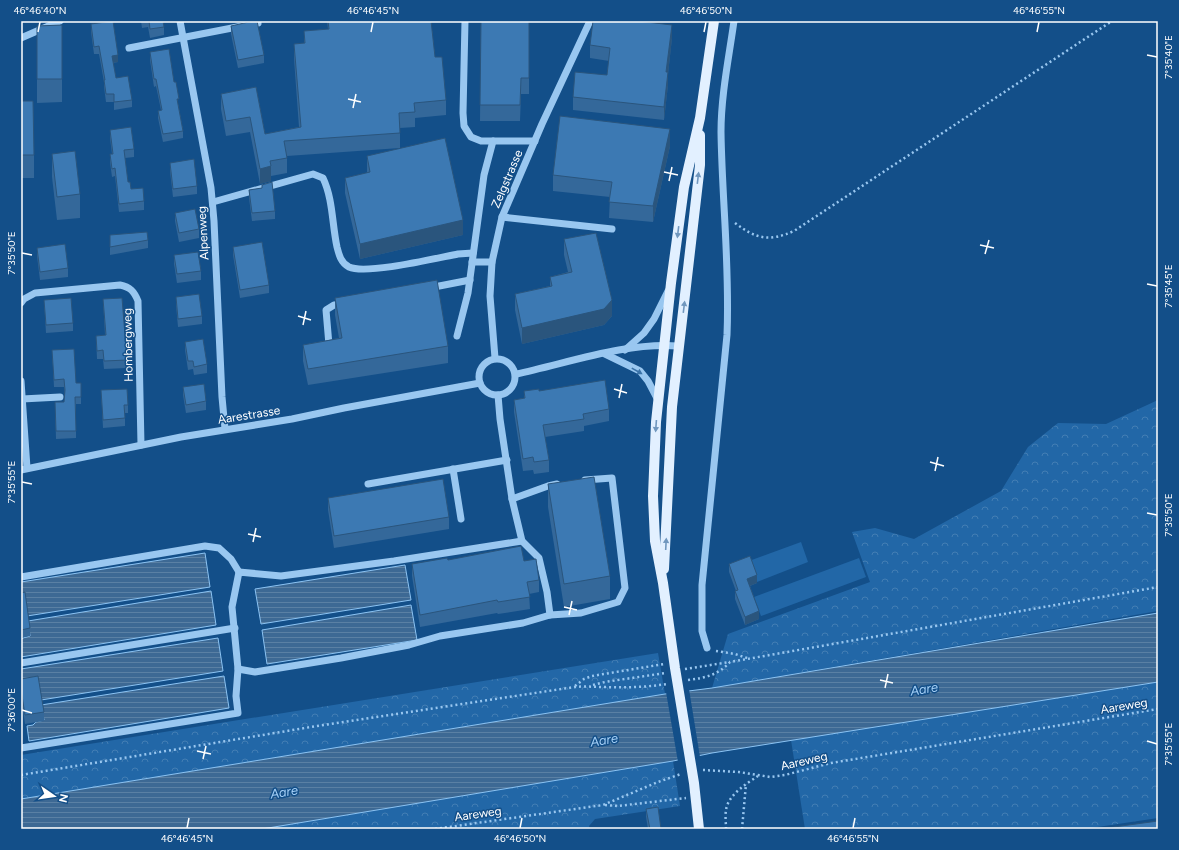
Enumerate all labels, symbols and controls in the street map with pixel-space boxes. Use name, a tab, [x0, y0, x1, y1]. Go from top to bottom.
text: 46°46'40"N	[14, 4, 67, 17]
text: 46°46'45"N	[347, 4, 399, 17]
text: 46°46'50"N	[680, 4, 732, 17]
text: 46°46'55"N	[1013, 4, 1065, 17]
text: 7°35'40"E	[1162, 35, 1175, 79]
street label: Zelgstrasse	[488, 147, 526, 210]
one-way arrow	[695, 172, 702, 184]
street label: Alpenweg	[195, 206, 211, 260]
one-way arrow	[675, 226, 681, 238]
text: 7°35'50"E	[5, 231, 18, 275]
text: 7°35'45"E	[1162, 264, 1175, 308]
one-way arrow	[680, 301, 687, 313]
street label: Hombergweg	[120, 308, 136, 382]
one-way arrow	[631, 368, 643, 374]
street label: Aarestrasse	[217, 403, 282, 427]
one-way arrow	[652, 420, 659, 432]
text: 7°35'55"E	[5, 460, 18, 503]
text: 7°35'50"E	[1162, 493, 1175, 537]
one-way arrow	[662, 538, 669, 550]
water label: Aare	[908, 679, 939, 699]
text: 7°36'00"E	[5, 688, 18, 732]
street label: Aareweg	[1099, 695, 1149, 717]
text: 7°35'55"E	[1162, 722, 1175, 765]
water label: Aare	[588, 730, 619, 750]
street label: Aareweg	[779, 749, 829, 773]
north arrow	[34, 776, 74, 816]
water label: Aare	[268, 782, 299, 802]
text: N	[56, 793, 71, 804]
street label: Aareweg	[454, 804, 502, 824]
text: 46°46'45"N	[161, 832, 213, 845]
text: 46°46'50"N	[494, 832, 546, 845]
text: 46°46'55"N	[827, 832, 879, 845]

